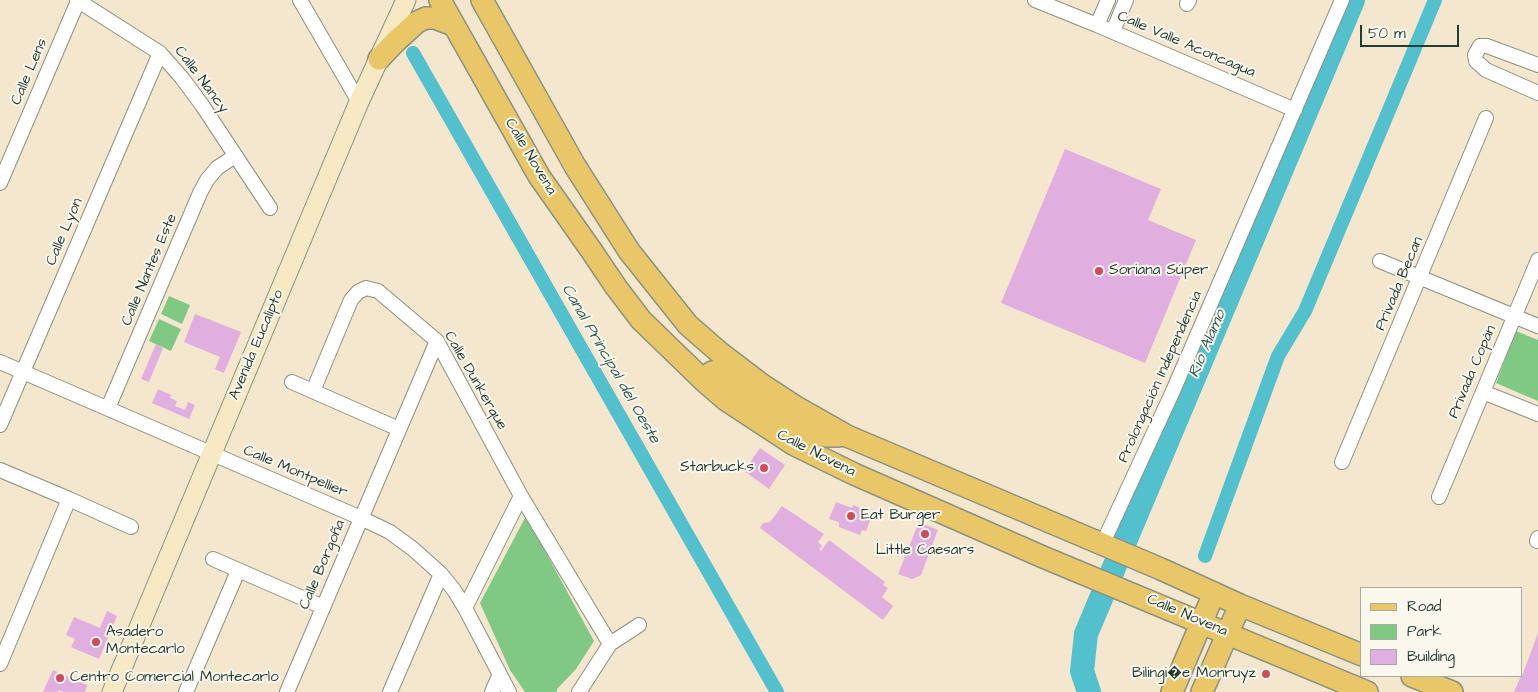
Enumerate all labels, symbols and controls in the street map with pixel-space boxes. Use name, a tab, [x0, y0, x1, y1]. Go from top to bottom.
street label: Calle Valle Aconcagua	[1114, 8, 1258, 82]
scale bar	[1363, 15, 1462, 47]
text: 50 m	[1368, 23, 1406, 44]
street label: Calle Lens	[8, 36, 52, 108]
street label: Calle Nancy	[170, 43, 232, 117]
street label: Calle Novena	[500, 116, 560, 198]
street label: Calle Lyon	[43, 196, 87, 268]
street label: Calle Nantes Este	[118, 211, 182, 329]
street label: Privada Becan	[1372, 234, 1428, 334]
place label: Soriana Súper	[1109, 262, 1208, 280]
marker: Soriana Súper	[1093, 265, 1105, 277]
water label: Canal Principal del Oeste	[556, 281, 664, 447]
street label: Avenida Eucalipto	[226, 287, 288, 403]
street label: Prolongación Independencia	[1115, 288, 1207, 466]
water label: Río Alamo	[1185, 307, 1231, 381]
street label: Privada Copán	[1445, 323, 1501, 421]
street label: Calle Dunkerque	[439, 328, 511, 434]
street label: Calle Novena	[774, 426, 858, 482]
street label: Calle Montpellier	[240, 442, 350, 502]
place label: Starbucks	[680, 459, 754, 477]
marker: Starbucks	[758, 462, 770, 474]
place label: Eat Burger	[861, 507, 940, 525]
marker: Eat Burger	[845, 510, 857, 522]
street label: Calle Borgoña	[296, 517, 350, 613]
marker: Little Caesars	[919, 528, 931, 540]
place label: Little Caesars	[876, 542, 974, 560]
legend	[1360, 587, 1523, 677]
street label: Calle Novena	[1144, 591, 1230, 641]
text: Road	[1407, 596, 1441, 617]
text: Park	[1407, 621, 1442, 642]
place label: Asadero Montecarlo	[106, 624, 185, 659]
marker: Asadero Montecarlo	[90, 636, 102, 648]
text: Building	[1407, 646, 1455, 667]
place label: Bilingi�e Monruyz	[1132, 665, 1256, 683]
marker: Bilingi�e Monruyz	[1260, 668, 1272, 680]
place label: Centro Comercial Montecarlo	[70, 669, 279, 687]
marker: Centro Comercial Montecarlo	[54, 672, 66, 684]

